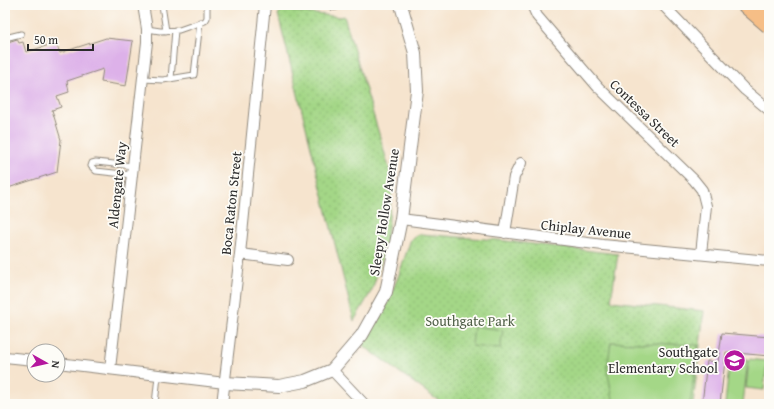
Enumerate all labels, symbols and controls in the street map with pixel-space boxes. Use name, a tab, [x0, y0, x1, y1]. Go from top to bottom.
scale bar	[28, 26, 93, 52]
text: 50 m	[34, 31, 58, 48]
street label: Contessa Street	[606, 74, 684, 152]
street label: Aldengate Way	[102, 140, 132, 230]
street label: Sleepy Hollow Avenue	[364, 146, 404, 277]
street label: Boca Raton Street	[216, 150, 246, 256]
street label: Chiplay Avenue	[540, 214, 633, 244]
park label: Southgate Park	[425, 311, 516, 331]
place label: Southgate Elementary School	[608, 342, 718, 378]
north arrow	[26, 343, 66, 383]
school or university icon: Southgate Elementary School	[721, 347, 747, 373]
text: N	[47, 360, 64, 370]

